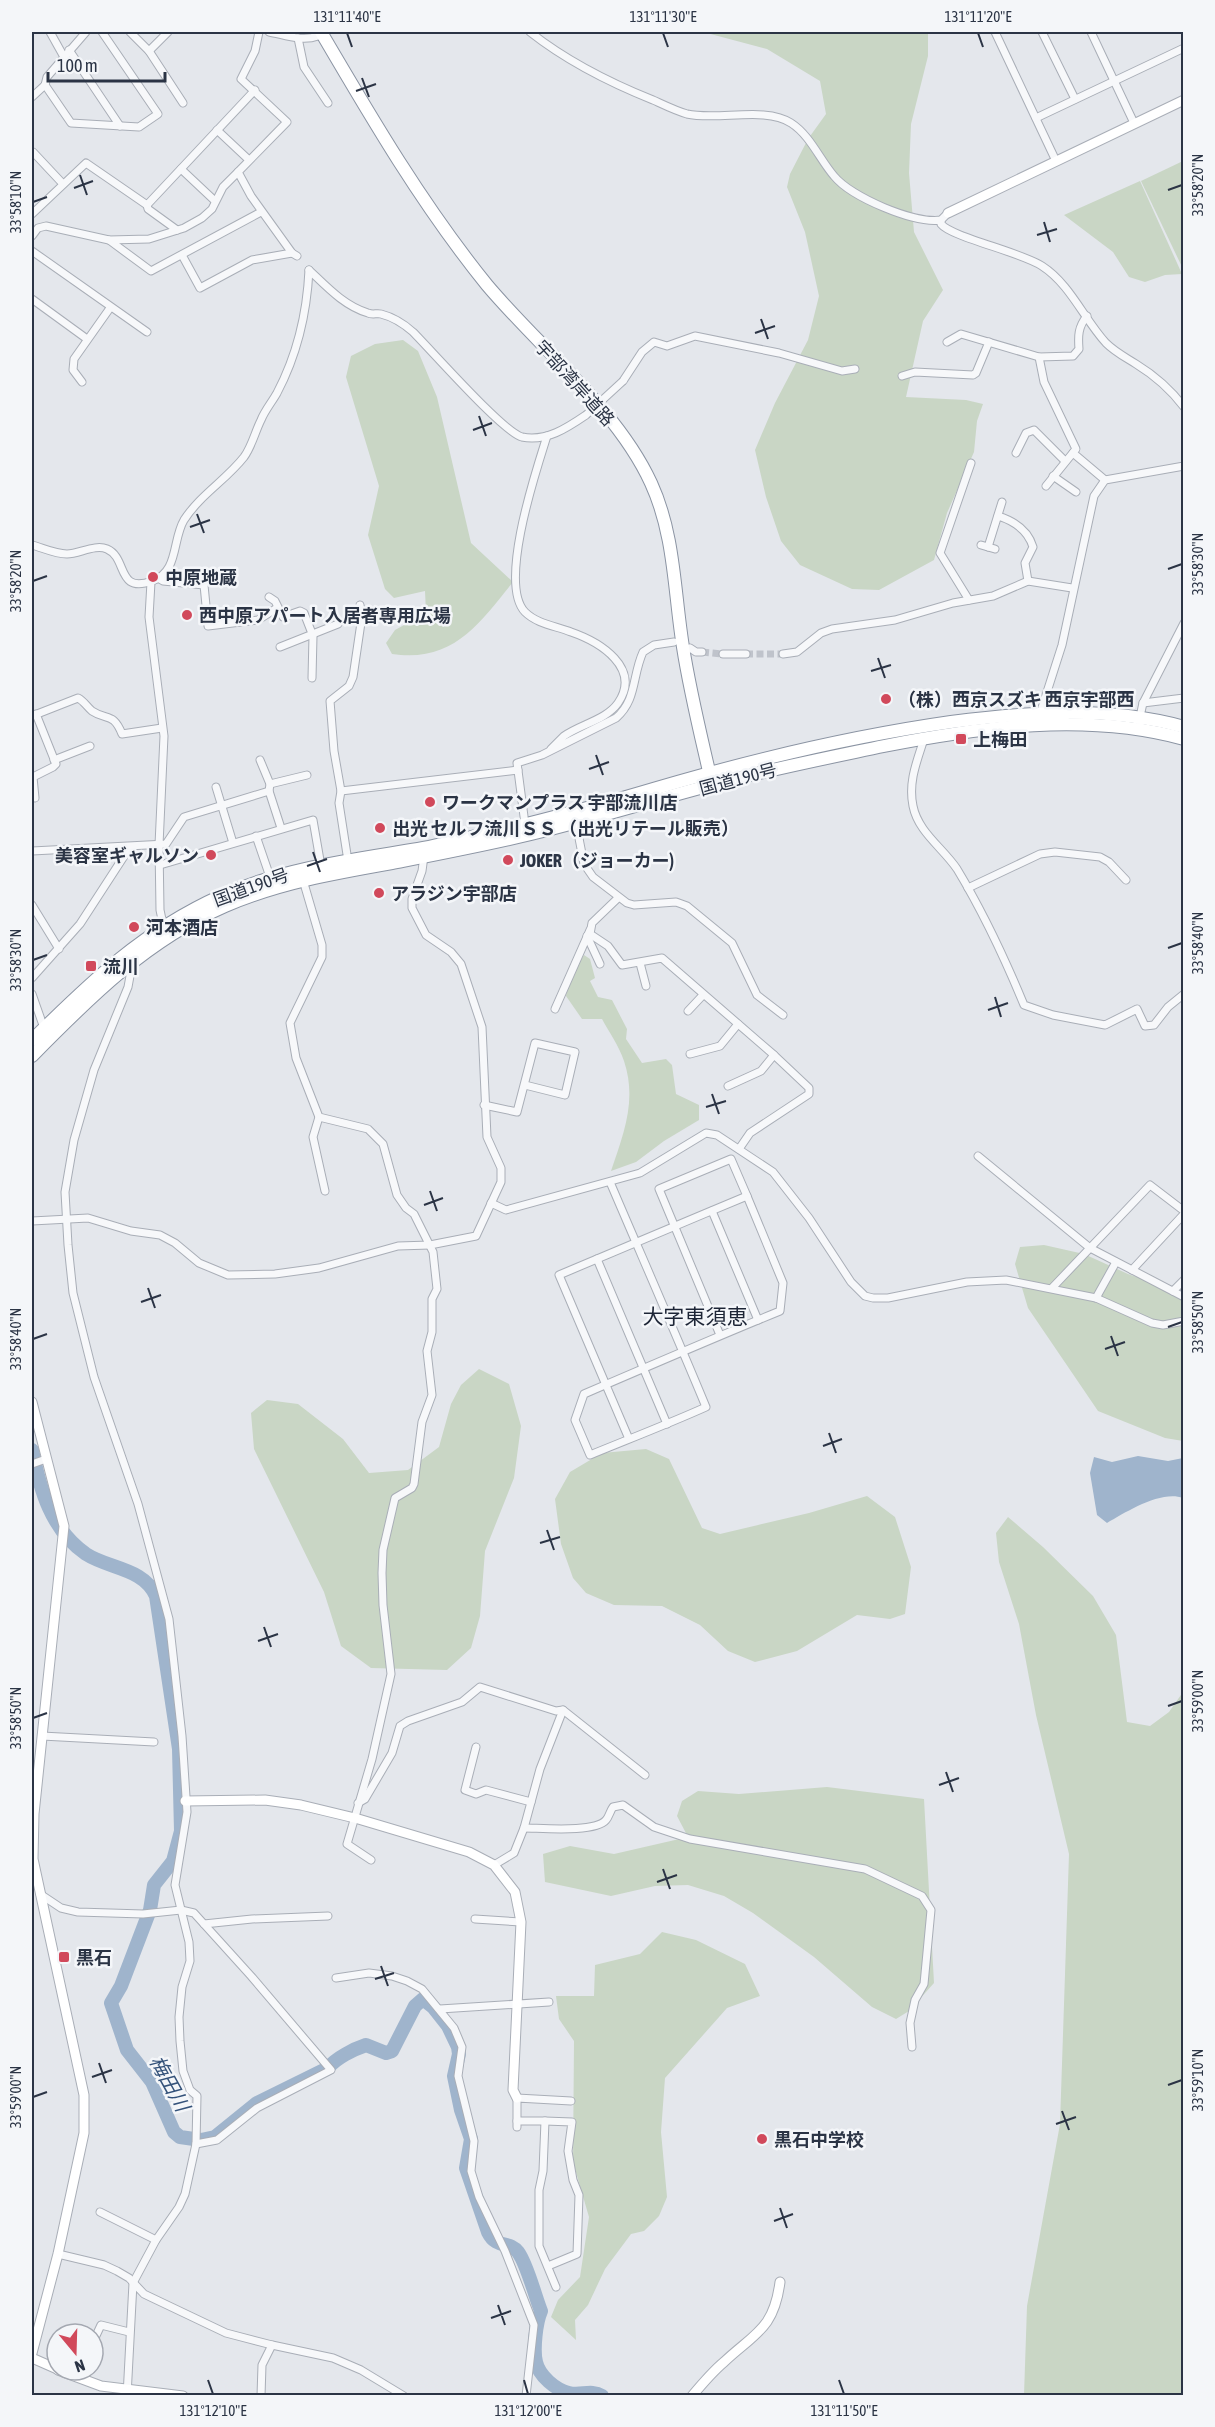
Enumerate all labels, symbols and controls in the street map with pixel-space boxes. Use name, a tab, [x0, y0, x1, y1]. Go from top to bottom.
text: 131°11'40"E	[313, 8, 381, 25]
text: 131°11'30"E	[629, 8, 697, 25]
text: 131°11'20"E	[944, 8, 1012, 25]
scale bar	[48, 45, 165, 83]
text: 100 m	[57, 55, 98, 76]
text: 33°58'20"N	[1189, 154, 1206, 216]
text: 33°58'10"N	[7, 171, 24, 233]
street label: 宇部湾岸道路	[531, 336, 619, 430]
text: 33°58'30"N	[1189, 533, 1206, 595]
text: 33°58'20"N	[7, 550, 24, 612]
place label: 中原地蔵	[165, 567, 237, 588]
marker: 中原地蔵	[146, 570, 160, 584]
place label: 西中原アパート入居者専用広場	[199, 605, 451, 626]
marker: 西中原アパート入居者専用広場	[180, 608, 194, 622]
place label: （株）西京スズキ 西京宇部西	[898, 689, 1134, 710]
marker: （株）西京スズキ 西京宇部西	[879, 692, 893, 706]
place label: 上梅田	[973, 729, 1027, 750]
marker: 上梅田	[954, 732, 968, 746]
street label: 国道190号	[697, 759, 779, 799]
place label: ワークマンプラス 宇部流川店	[442, 792, 678, 813]
marker: ワークマンプラス 宇部流川店	[423, 795, 437, 809]
place label: 出光 セルフ流川ＳＳ （出光リテール販売）	[392, 818, 739, 839]
marker: 出光 セルフ流川ＳＳ （出光リテール販売）	[373, 821, 387, 835]
place label: 美容室ギャルソン	[55, 845, 199, 866]
marker: 美容室ギャルソン	[204, 848, 218, 862]
place label: JOKER（ジョーカー)	[519, 850, 674, 871]
marker: JOKER（ジョーカー)	[501, 853, 515, 867]
street label: 国道190号	[210, 864, 292, 910]
place label: アラジン宇部店	[391, 883, 517, 904]
marker: アラジン宇部店	[372, 886, 386, 900]
text: 33°58'40"N	[1189, 912, 1206, 974]
place label: 河本酒店	[146, 917, 218, 938]
marker: 河本酒店	[127, 920, 141, 934]
text: 33°58'30"N	[7, 929, 24, 991]
place label: 流川	[103, 956, 139, 977]
marker: 流川	[84, 959, 98, 973]
text: 33°58'50"N	[1189, 1291, 1206, 1353]
district label: 大字東須恵	[643, 1304, 748, 1328]
text: 33°58'40"N	[7, 1308, 24, 1370]
text: 33°59'00"N	[1189, 1670, 1206, 1732]
text: 33°58'50"N	[7, 1687, 24, 1749]
place label: 黒石	[76, 1947, 112, 1968]
marker: 黒石	[57, 1950, 71, 1964]
text: 33°59'10"N	[1189, 2049, 1206, 2111]
water label: 梅田川	[145, 2051, 196, 2117]
text: 33°59'00"N	[7, 2066, 24, 2128]
place label: 黒石中学校	[774, 2129, 864, 2150]
marker: 黒石中学校	[755, 2132, 769, 2146]
north arrow	[45, 2322, 105, 2382]
text: N	[72, 2356, 87, 2376]
text: 131°12'10"E	[179, 2402, 247, 2419]
text: 131°12'00"E	[494, 2402, 562, 2419]
text: 131°11'50"E	[810, 2402, 878, 2419]

